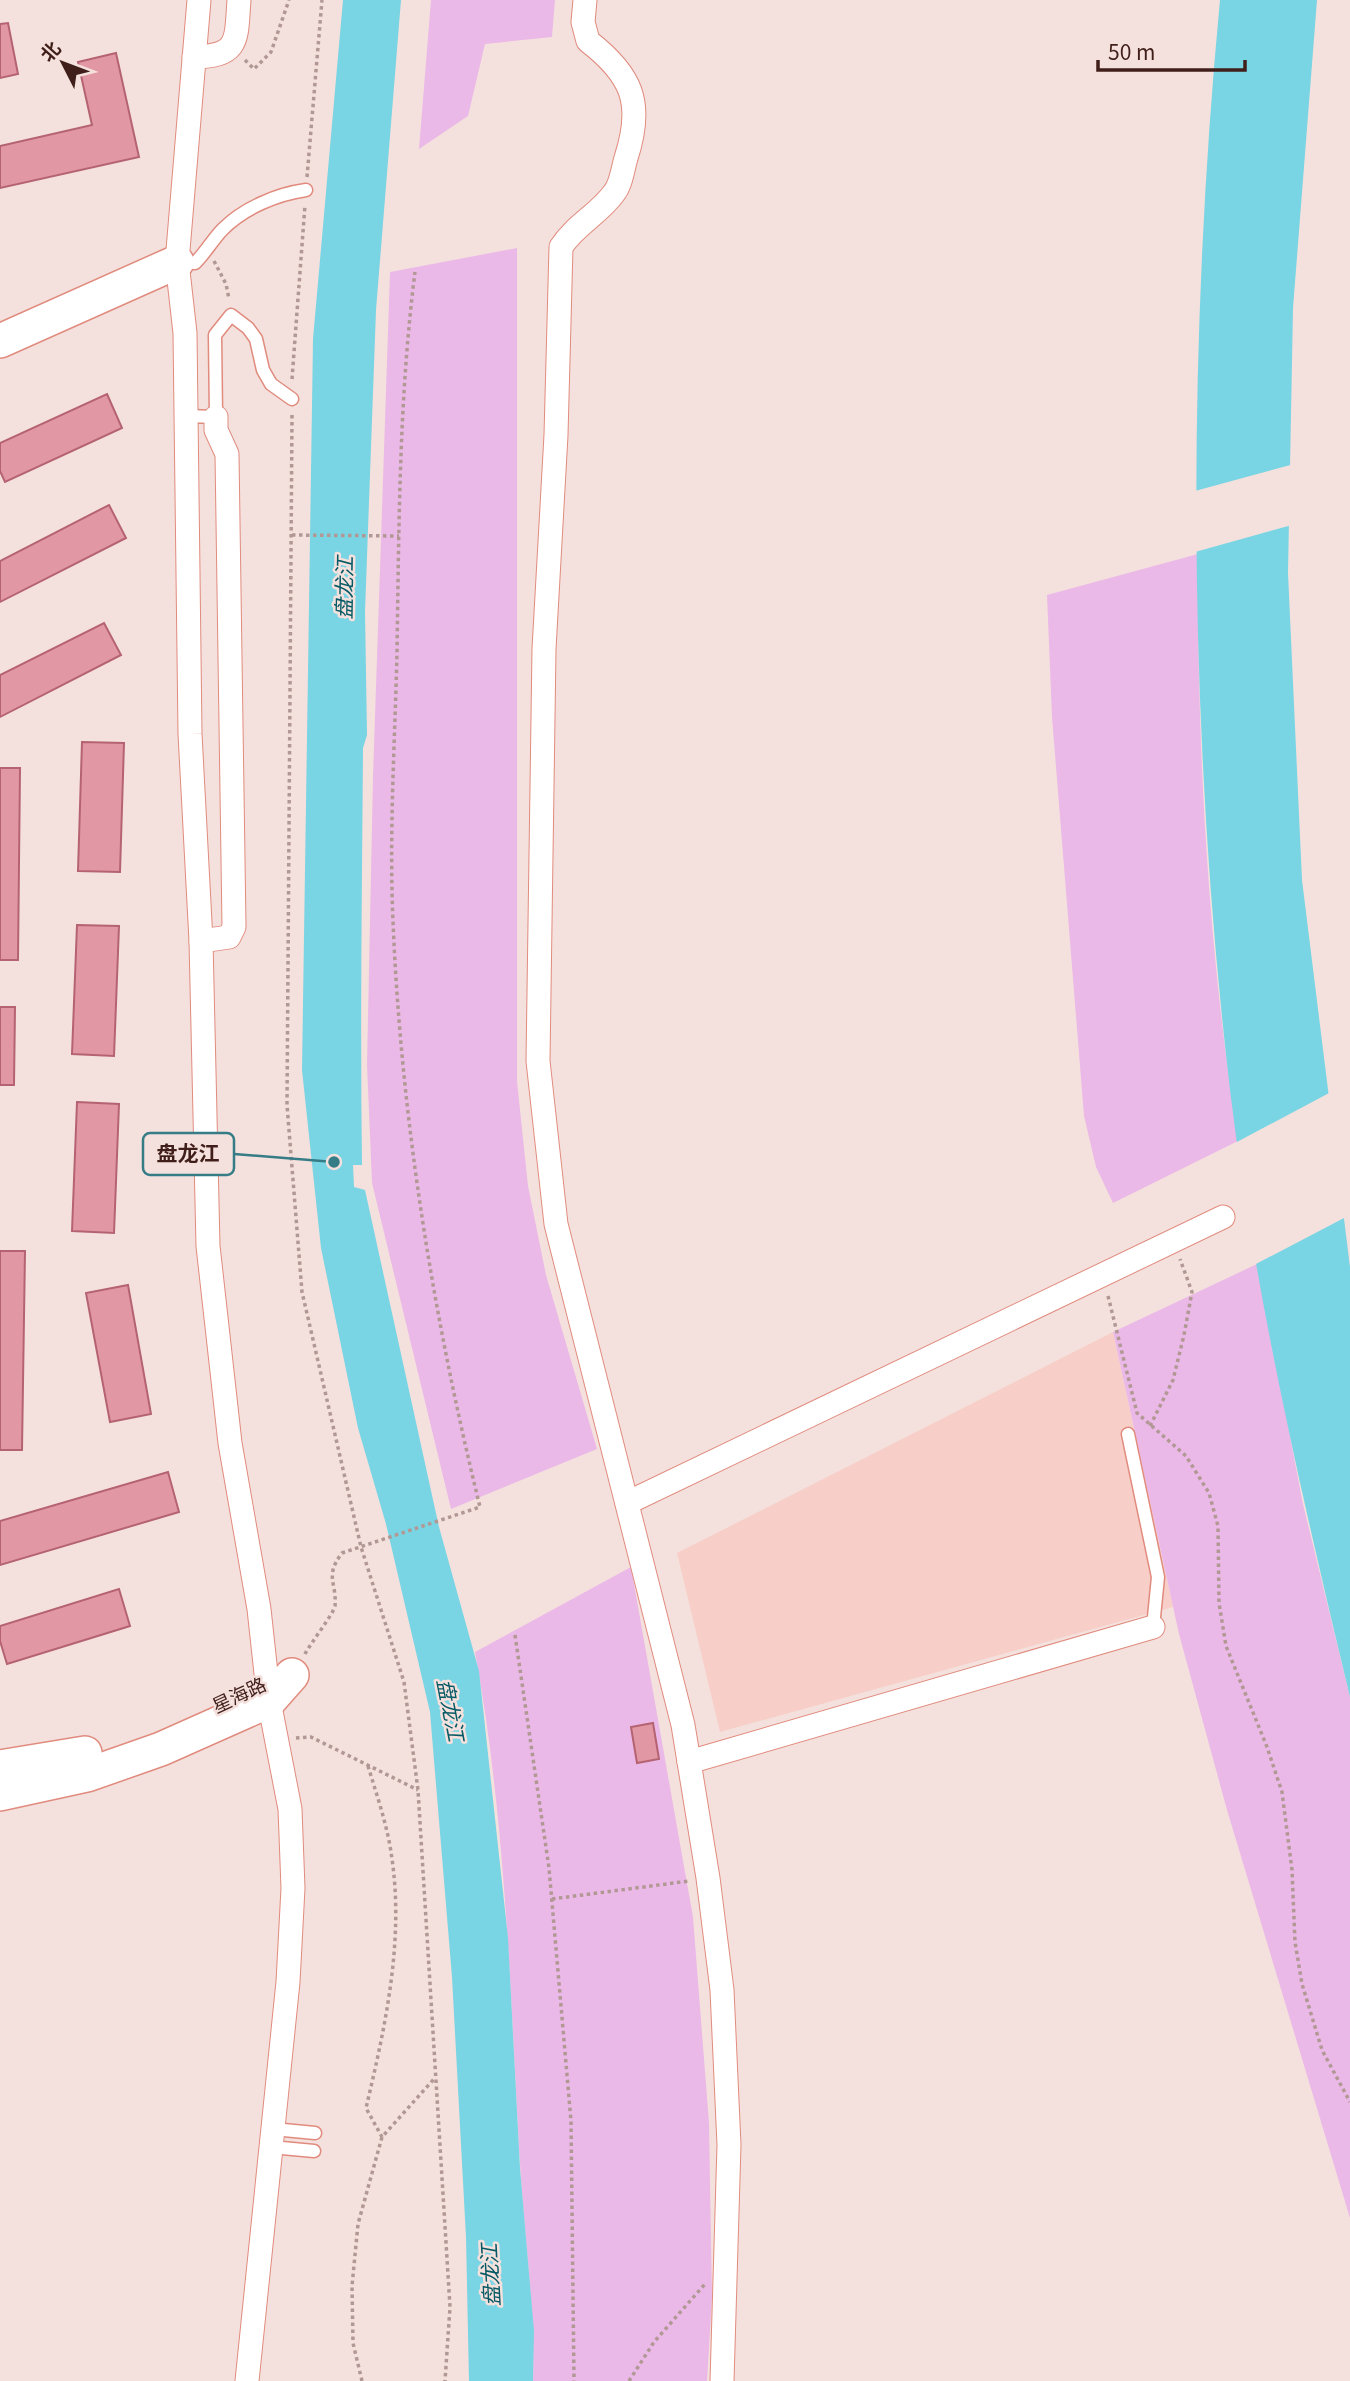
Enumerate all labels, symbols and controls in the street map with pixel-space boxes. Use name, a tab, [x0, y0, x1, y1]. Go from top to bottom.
north arrow	[28, 28, 98, 98]
scale bar	[1098, 28, 1245, 72]
text: 北	[33, 35, 66, 67]
text: 50 m	[1108, 36, 1155, 66]
water label: 盘龙江	[327, 554, 359, 620]
callout: 盘龙江	[143, 1133, 234, 1175]
text: 盘龙江	[157, 1137, 220, 1167]
street label: 星海路	[207, 1669, 270, 1718]
water label: 盘龙江	[431, 1676, 473, 1745]
water label: 盘龙江	[472, 2241, 506, 2307]

